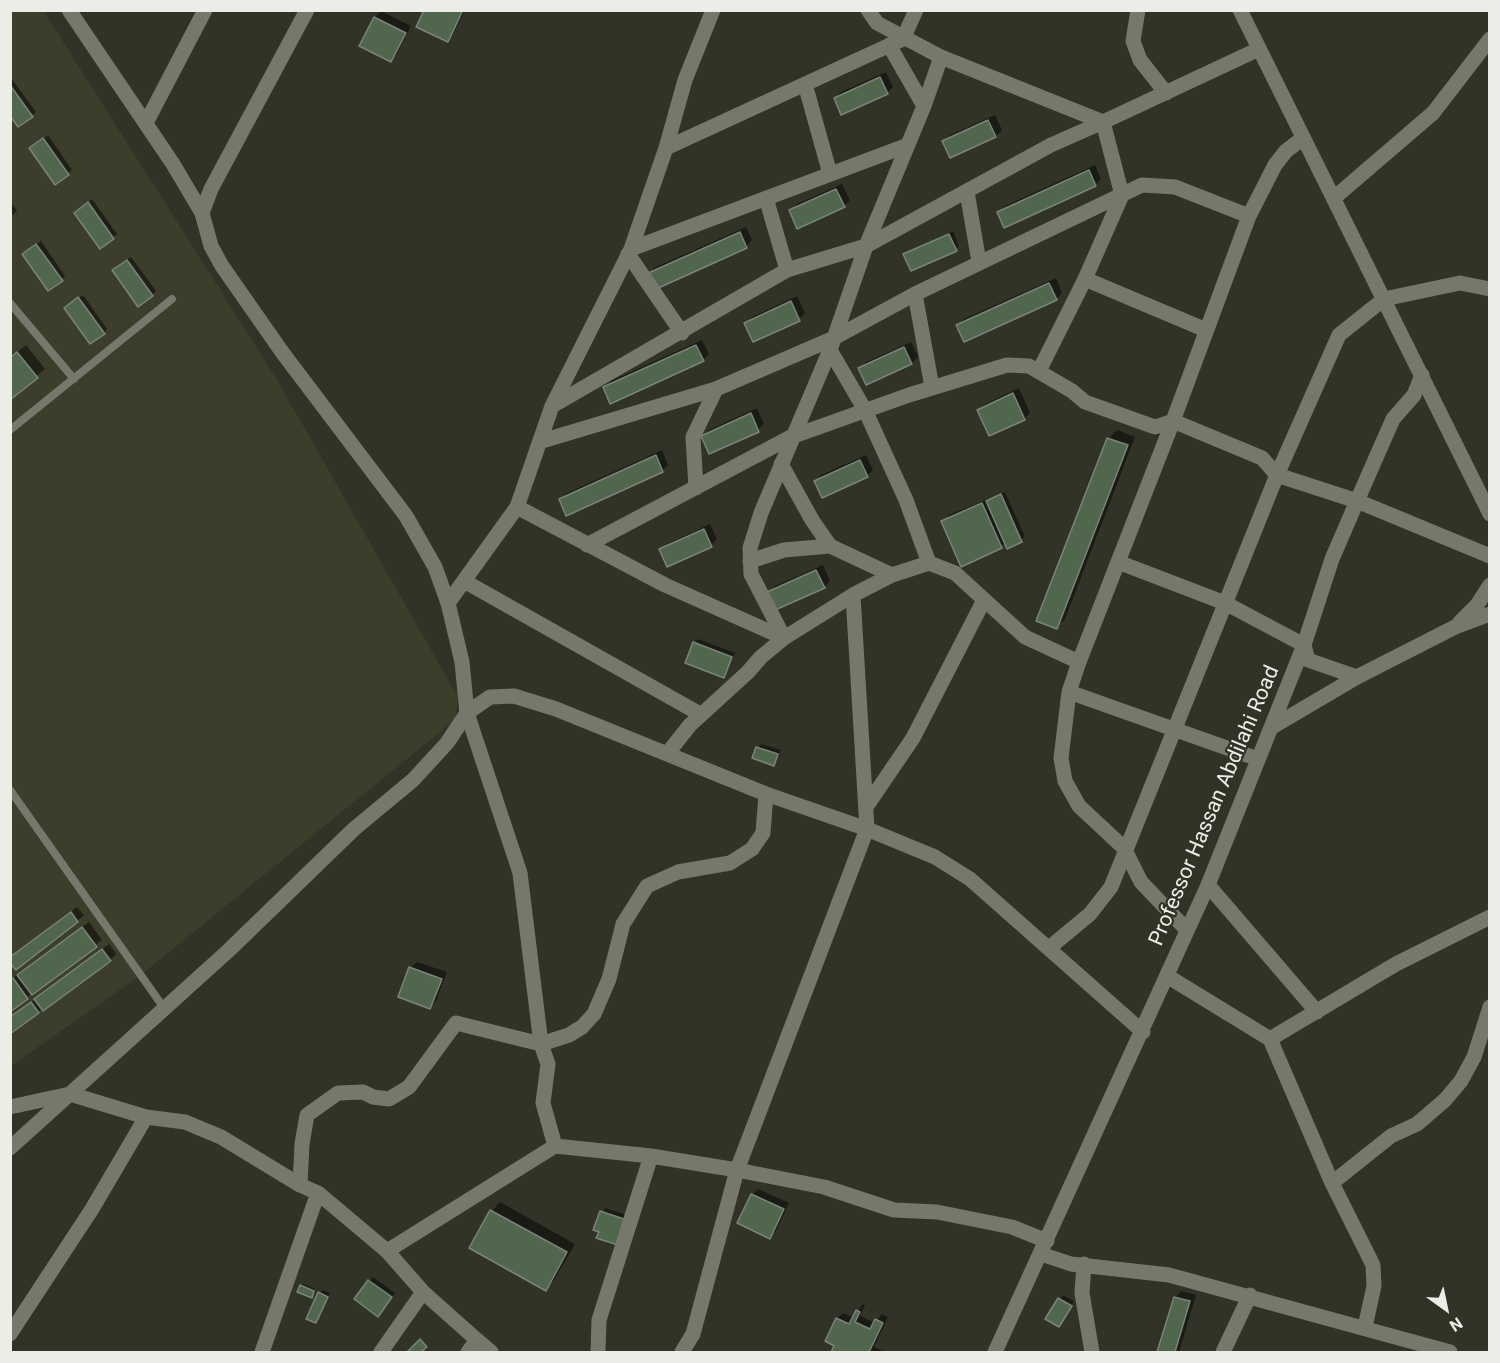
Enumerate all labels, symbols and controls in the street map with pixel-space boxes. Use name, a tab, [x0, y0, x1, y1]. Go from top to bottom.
street label: Professor Hassan Abdilahi Road	[1144, 662, 1286, 950]
north arrow	[1416, 1279, 1476, 1339]
text: N	[1446, 1313, 1466, 1336]

